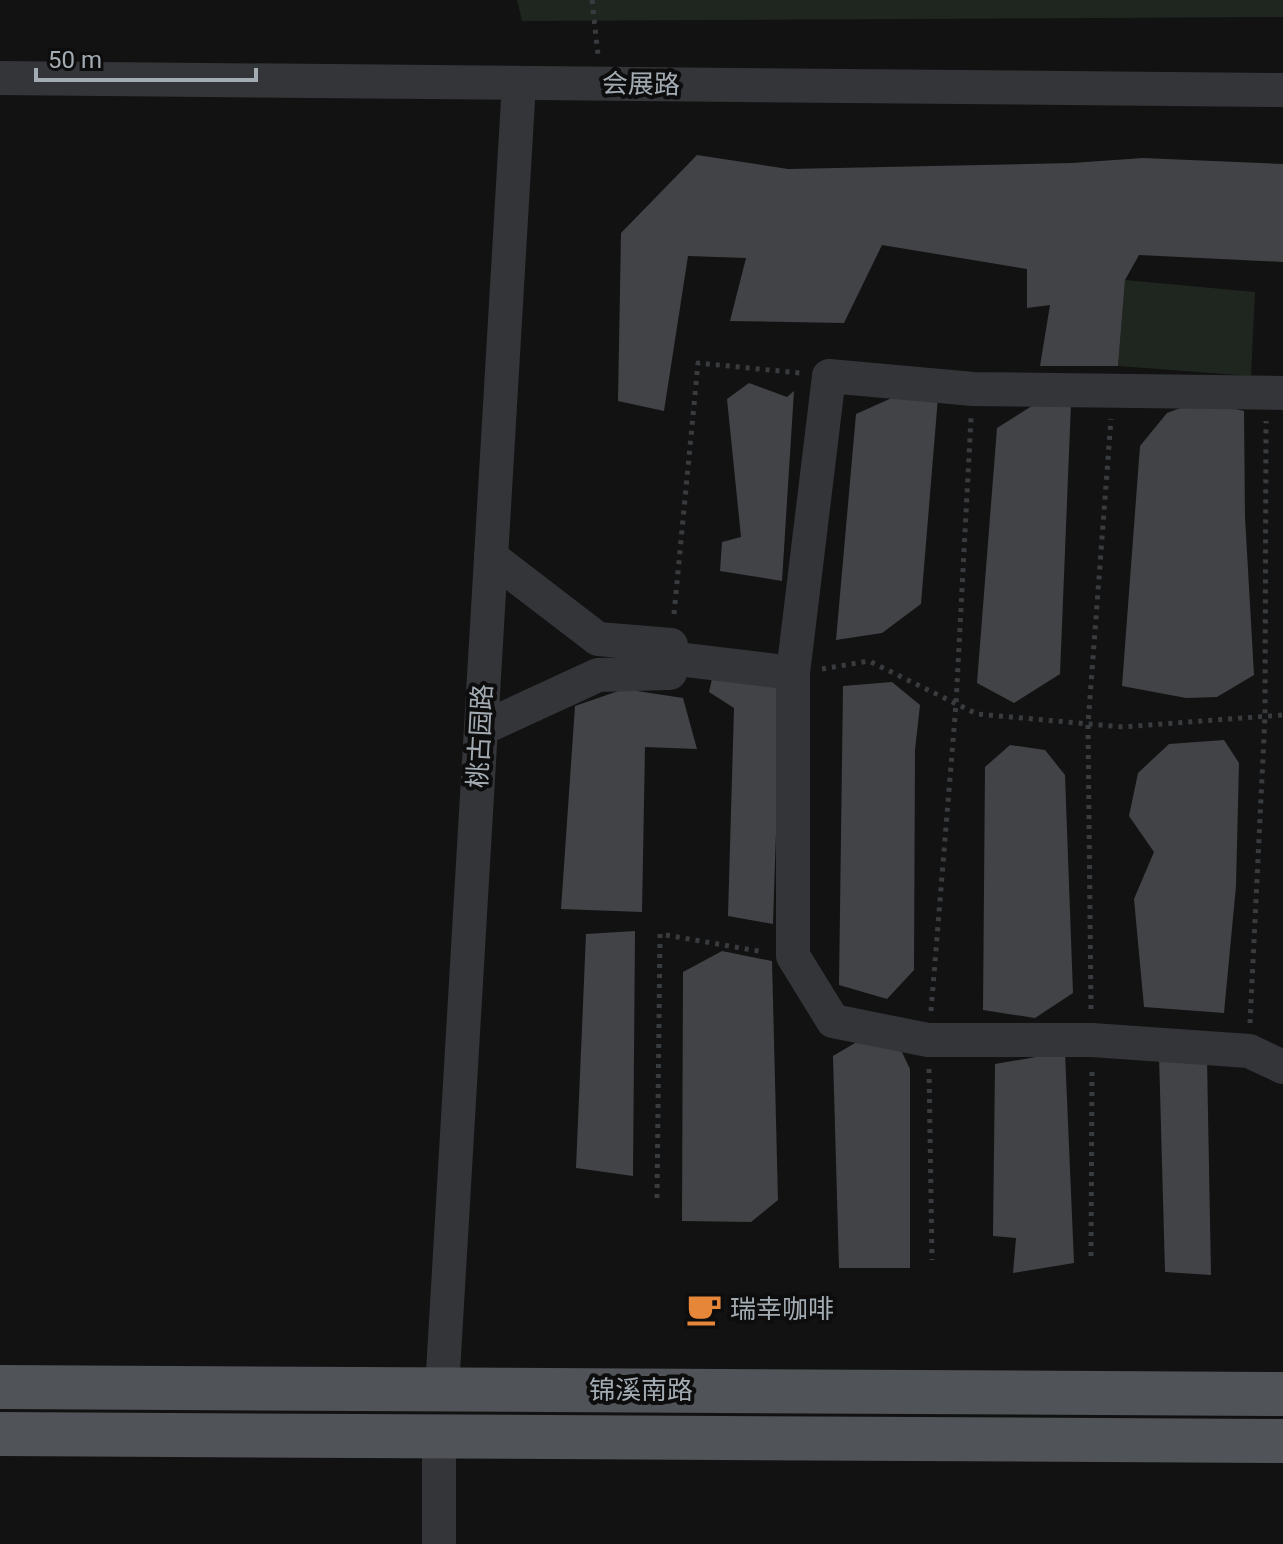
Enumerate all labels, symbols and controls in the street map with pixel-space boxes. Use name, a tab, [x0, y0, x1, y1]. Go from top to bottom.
scale bar	[36, 32, 256, 82]
text: 50 m	[48, 46, 102, 74]
street label: 会展路	[602, 68, 680, 100]
street label: 桃古园路	[462, 683, 498, 789]
cafe icon: 瑞幸咖啡	[685, 1290, 723, 1328]
place label: 瑞幸咖啡	[730, 1294, 834, 1324]
street label: 锦溪南路	[589, 1375, 693, 1405]

